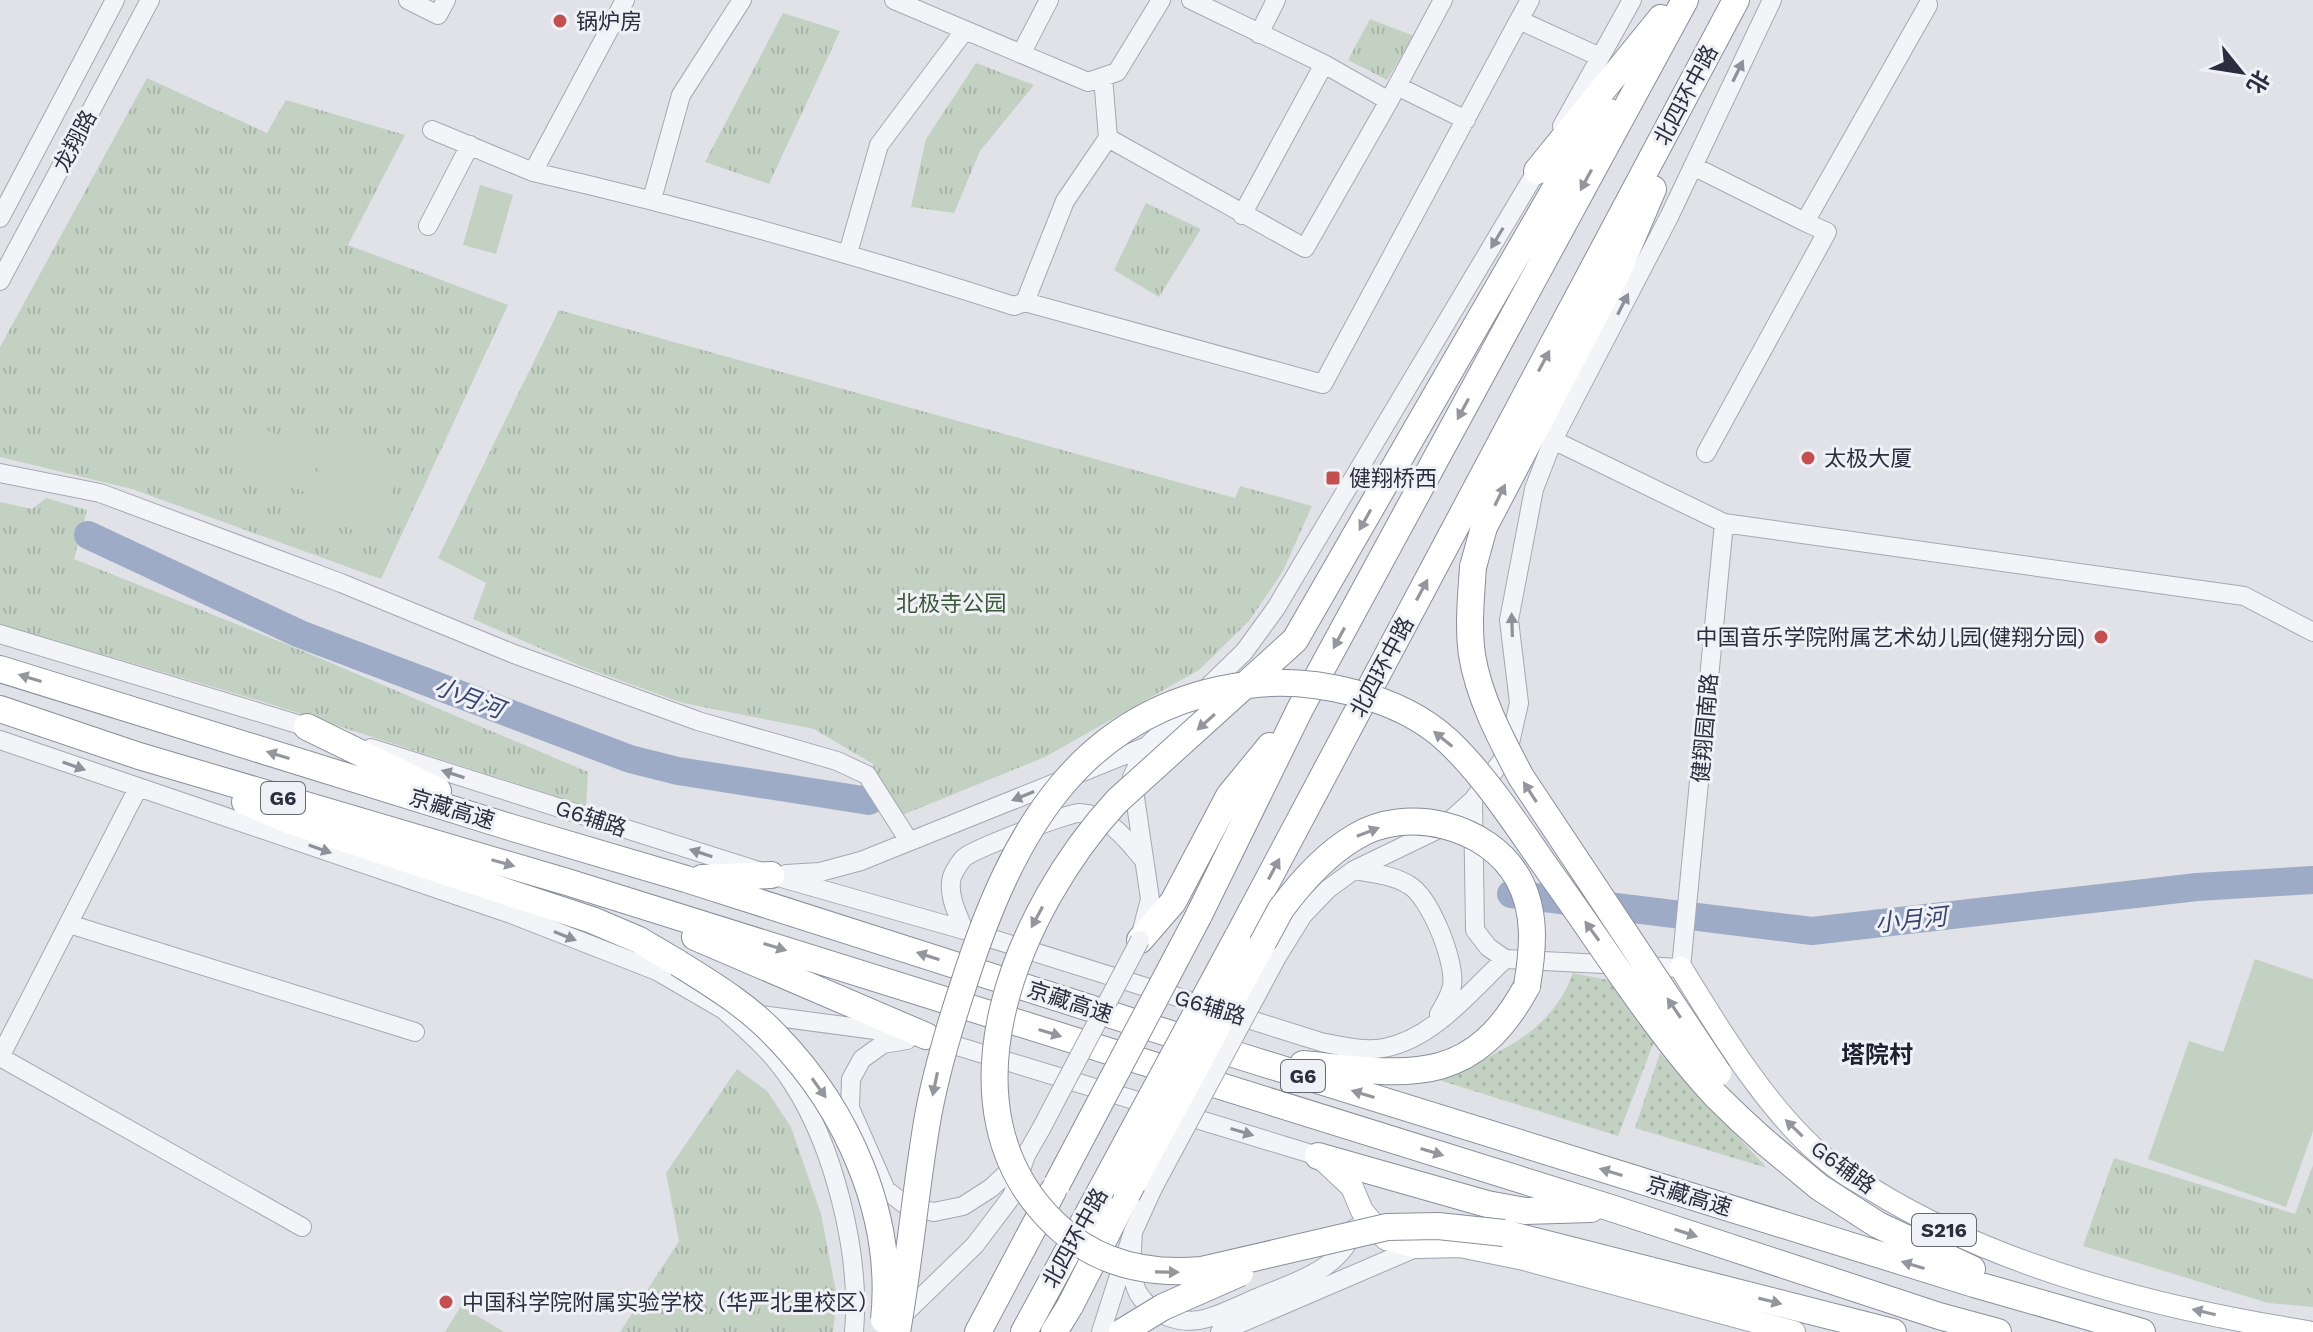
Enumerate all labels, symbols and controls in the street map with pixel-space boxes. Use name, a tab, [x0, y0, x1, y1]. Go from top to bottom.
place label: 锅炉房	[576, 9, 642, 34]
marker: 锅炉房	[551, 12, 569, 30]
north arrow	[2201, 32, 2281, 112]
street label: 北四环中路	[1649, 41, 1723, 149]
one-way arrow	[1731, 59, 1745, 83]
text: 北	[2242, 66, 2274, 98]
street label: 龙翔路	[48, 106, 102, 176]
one-way arrow	[1580, 169, 1593, 192]
one-way arrow	[1490, 227, 1504, 249]
one-way arrow	[1617, 293, 1630, 316]
one-way arrow	[1537, 350, 1551, 372]
one-way arrow	[1456, 398, 1470, 420]
place label: 太极大厦	[1824, 446, 1912, 471]
marker: 太极大厦	[1799, 449, 1817, 467]
place label: 健翔桥西	[1349, 466, 1437, 491]
marker: 健翔桥西	[1324, 469, 1342, 487]
one-way arrow	[1493, 483, 1507, 506]
one-way arrow	[1358, 509, 1372, 531]
one-way arrow	[1416, 579, 1429, 602]
park label: 北极寺公园	[896, 591, 1006, 616]
one-way arrow	[1505, 612, 1518, 637]
street label: 北四环中路	[1345, 613, 1419, 721]
place label: 中国音乐学院附属艺术幼儿园(健翔分园)	[1696, 625, 2085, 650]
one-way arrow	[1332, 626, 1346, 649]
marker: 中国音乐学院附属艺术幼儿园(健翔分园)	[2092, 628, 2110, 646]
one-way arrow	[17, 671, 41, 684]
water label: 小月河	[430, 672, 511, 725]
street label: 健翔园南路	[1688, 672, 1722, 784]
one-way arrow	[1196, 712, 1215, 730]
one-way arrow	[1433, 731, 1453, 748]
one-way arrow	[265, 748, 289, 761]
one-way arrow	[62, 760, 86, 773]
one-way arrow	[441, 767, 465, 780]
one-way arrow	[1523, 781, 1538, 802]
road number: G6	[261, 782, 305, 814]
street label: 京藏高速	[406, 784, 498, 834]
one-way arrow	[1011, 789, 1035, 802]
street label: G6辅路	[552, 795, 630, 841]
one-way arrow	[1356, 825, 1380, 838]
one-way arrow	[308, 844, 332, 856]
one-way arrow	[689, 846, 713, 859]
one-way arrow	[491, 857, 515, 870]
one-way arrow	[1267, 858, 1280, 881]
water label: 小月河	[1874, 902, 1952, 938]
one-way arrow	[1031, 905, 1044, 928]
one-way arrow	[1585, 920, 1600, 941]
one-way arrow	[553, 930, 577, 943]
one-way arrow	[763, 941, 787, 954]
one-way arrow	[916, 950, 940, 962]
street label: 京藏高速	[1024, 977, 1116, 1027]
street label: G6辅路	[1171, 984, 1249, 1030]
one-way arrow	[1667, 998, 1682, 1019]
one-way arrow	[1038, 1027, 1062, 1040]
district label: 塔院村	[1841, 1041, 1913, 1069]
road number: G6	[1281, 1060, 1325, 1092]
one-way arrow	[928, 1072, 941, 1097]
one-way arrow	[811, 1077, 827, 1098]
one-way arrow	[1351, 1088, 1375, 1100]
one-way arrow	[1785, 1120, 1804, 1138]
one-way arrow	[1230, 1126, 1254, 1139]
street label: G6辅路	[1806, 1135, 1880, 1199]
one-way arrow	[1420, 1146, 1444, 1159]
one-way arrow	[1599, 1165, 1623, 1177]
street label: 京藏高速	[1643, 1171, 1735, 1221]
street label: 北四环中路	[1037, 1184, 1113, 1292]
road number: S216	[1912, 1214, 1976, 1246]
one-way arrow	[1674, 1227, 1698, 1239]
one-way arrow	[1901, 1258, 1925, 1271]
one-way arrow	[1155, 1265, 1180, 1278]
place label: 中国科学院附属实验学校（华严北里校区）	[462, 1290, 880, 1315]
marker: 中国科学院附属实验学校（华严北里校区）	[437, 1293, 455, 1311]
one-way arrow	[1757, 1295, 1782, 1307]
one-way arrow	[2191, 1305, 2216, 1318]

